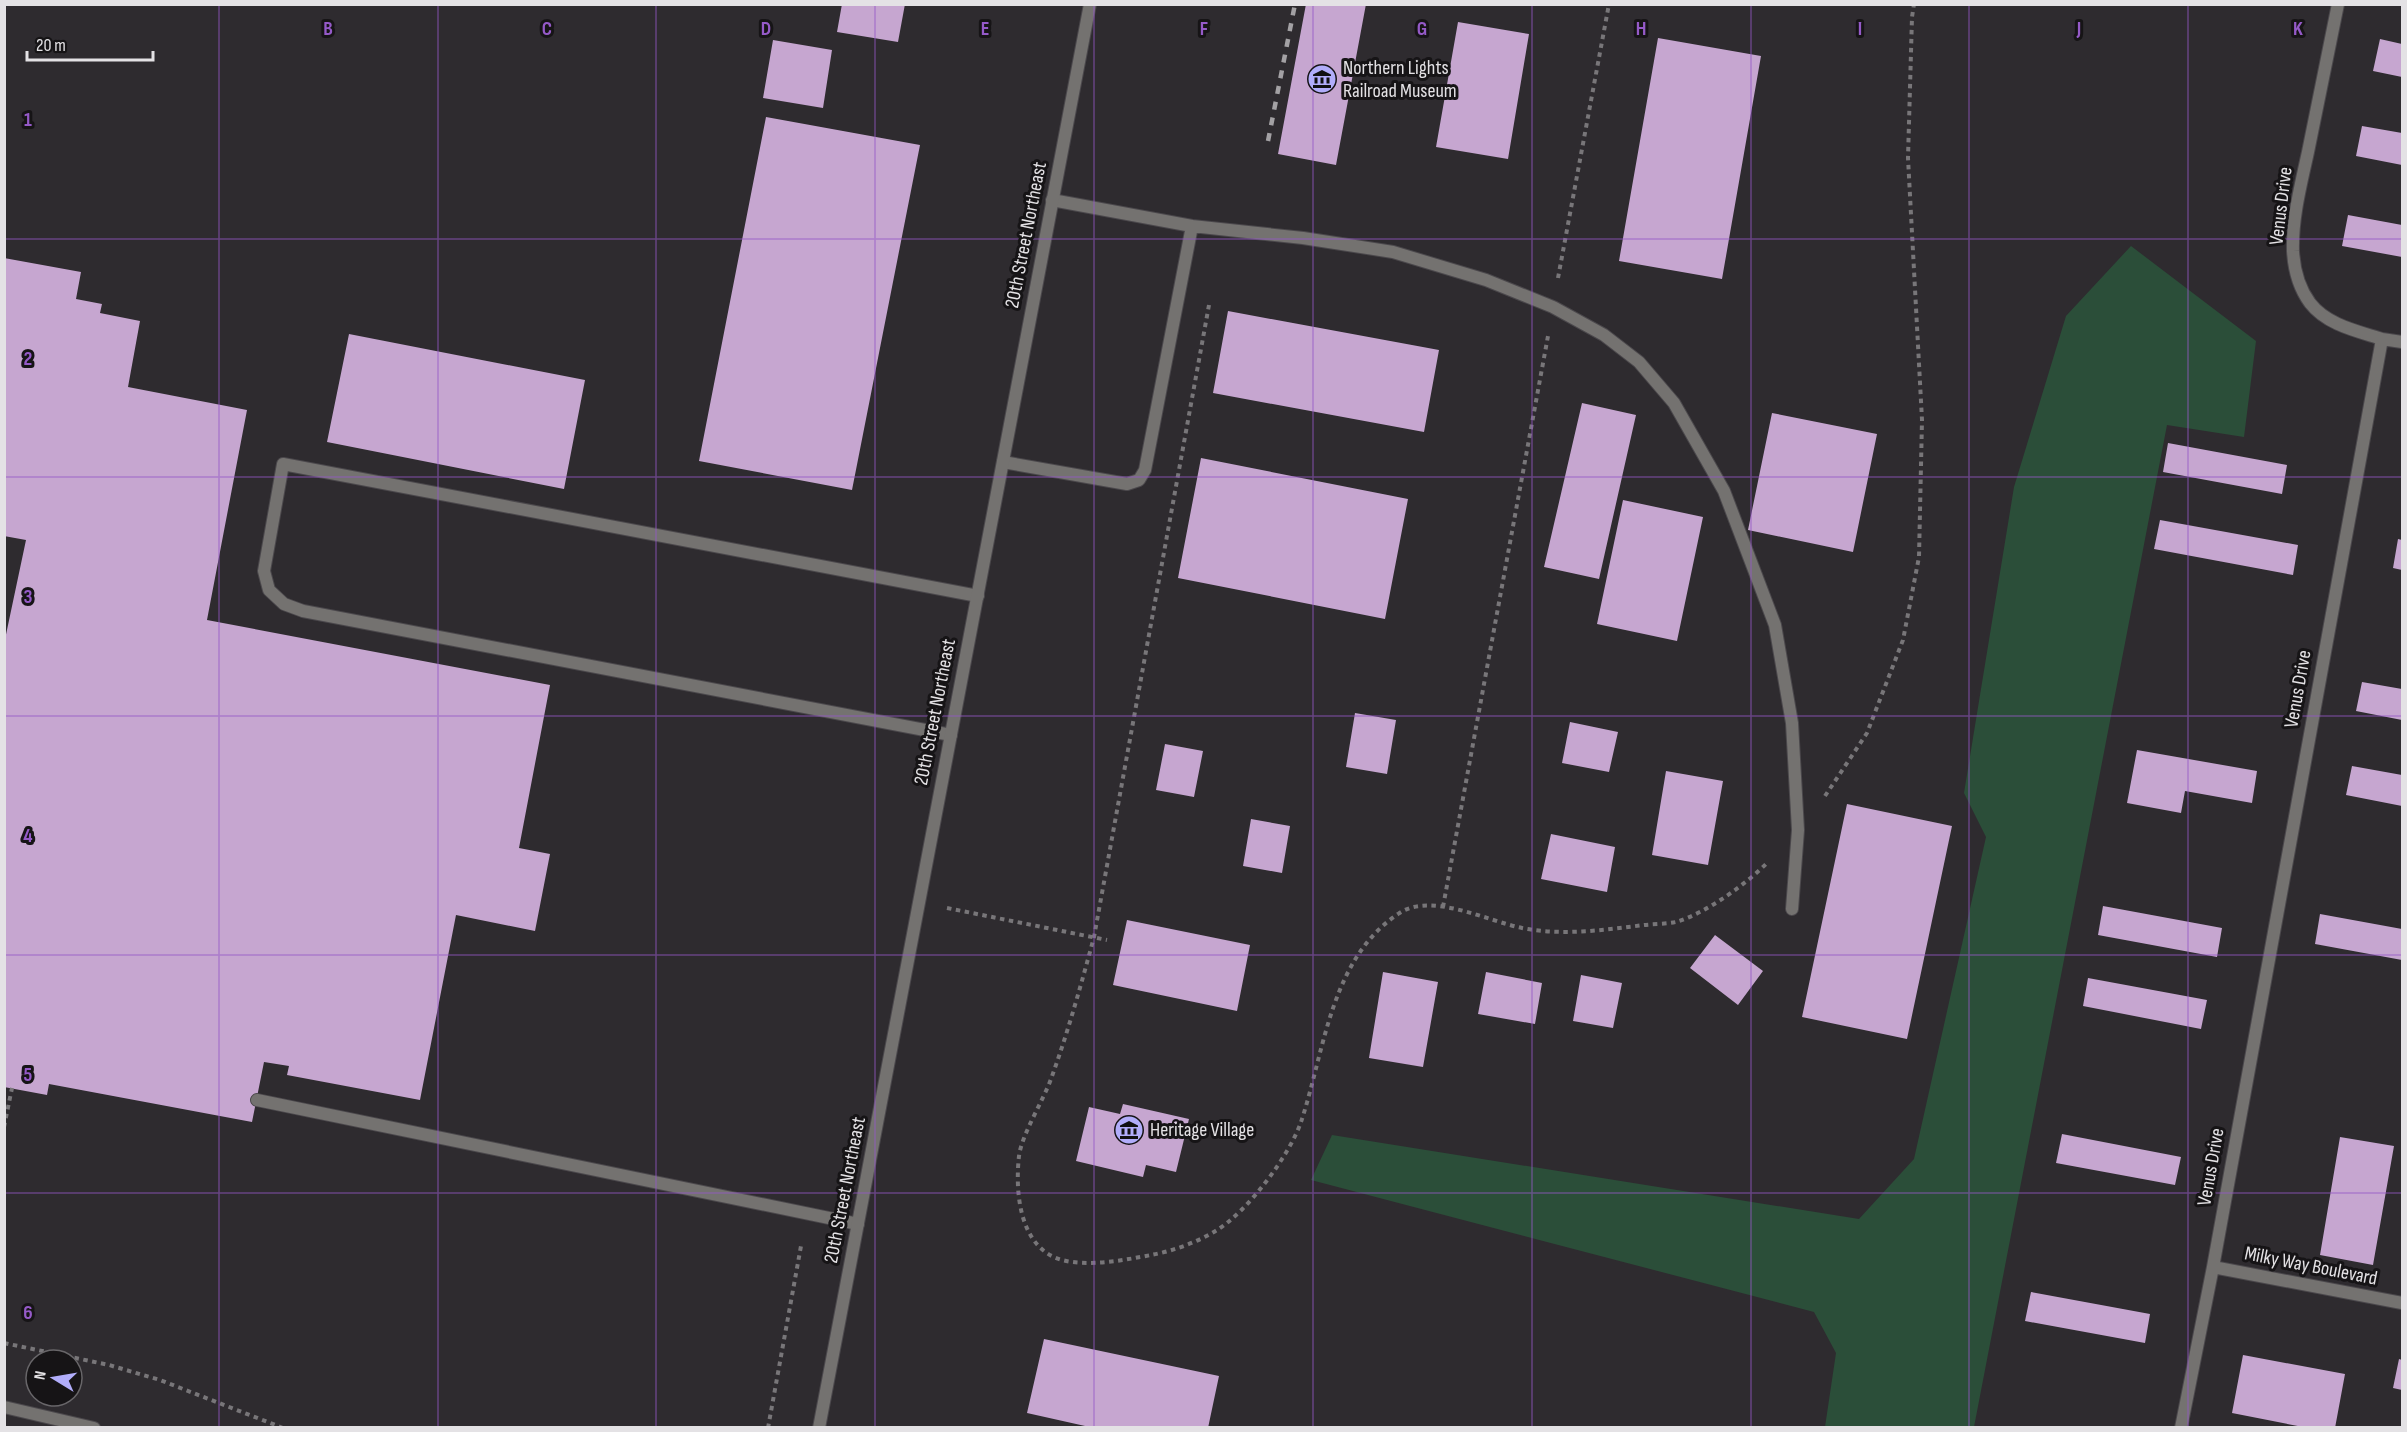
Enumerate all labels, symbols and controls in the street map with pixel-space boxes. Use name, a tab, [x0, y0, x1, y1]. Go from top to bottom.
text: B	[323, 17, 333, 41]
text: C	[542, 17, 552, 41]
text: D	[761, 17, 771, 41]
text: E	[981, 17, 989, 41]
text: F	[1200, 17, 1208, 41]
text: G	[1417, 17, 1427, 41]
text: H	[1636, 17, 1646, 41]
text: I	[1858, 17, 1862, 41]
text: J	[2076, 17, 2081, 41]
text: K	[2293, 17, 2303, 41]
scale bar	[27, 24, 153, 62]
text: 20 m	[36, 35, 66, 56]
place label: Northern Lights Railroad Museum	[1343, 56, 1457, 103]
museum icon: Northern Lights Railroad Museum	[1306, 63, 1338, 95]
text: 1	[24, 108, 32, 132]
street label: 20th Street Northeast	[1000, 160, 1052, 310]
street label: Venus Drive	[2264, 166, 2298, 246]
text: 2	[24, 347, 32, 371]
text: 3	[24, 585, 33, 609]
street label: 20th Street Northeast	[909, 637, 961, 787]
street label: Venus Drive	[2279, 648, 2317, 730]
text: 4	[23, 824, 33, 848]
text: 5	[24, 1063, 33, 1087]
museum icon: Heritage Village	[1113, 1114, 1145, 1146]
street label: 20th Street Northeast	[819, 1115, 871, 1265]
place label: Heritage Village	[1150, 1118, 1254, 1142]
street label: Venus Drive	[2192, 1126, 2230, 1208]
street label: Milky Way Boulevard	[2243, 1241, 2379, 1291]
text: 6	[23, 1301, 33, 1325]
north arrow	[24, 1348, 84, 1408]
text: N	[31, 1369, 51, 1381]

